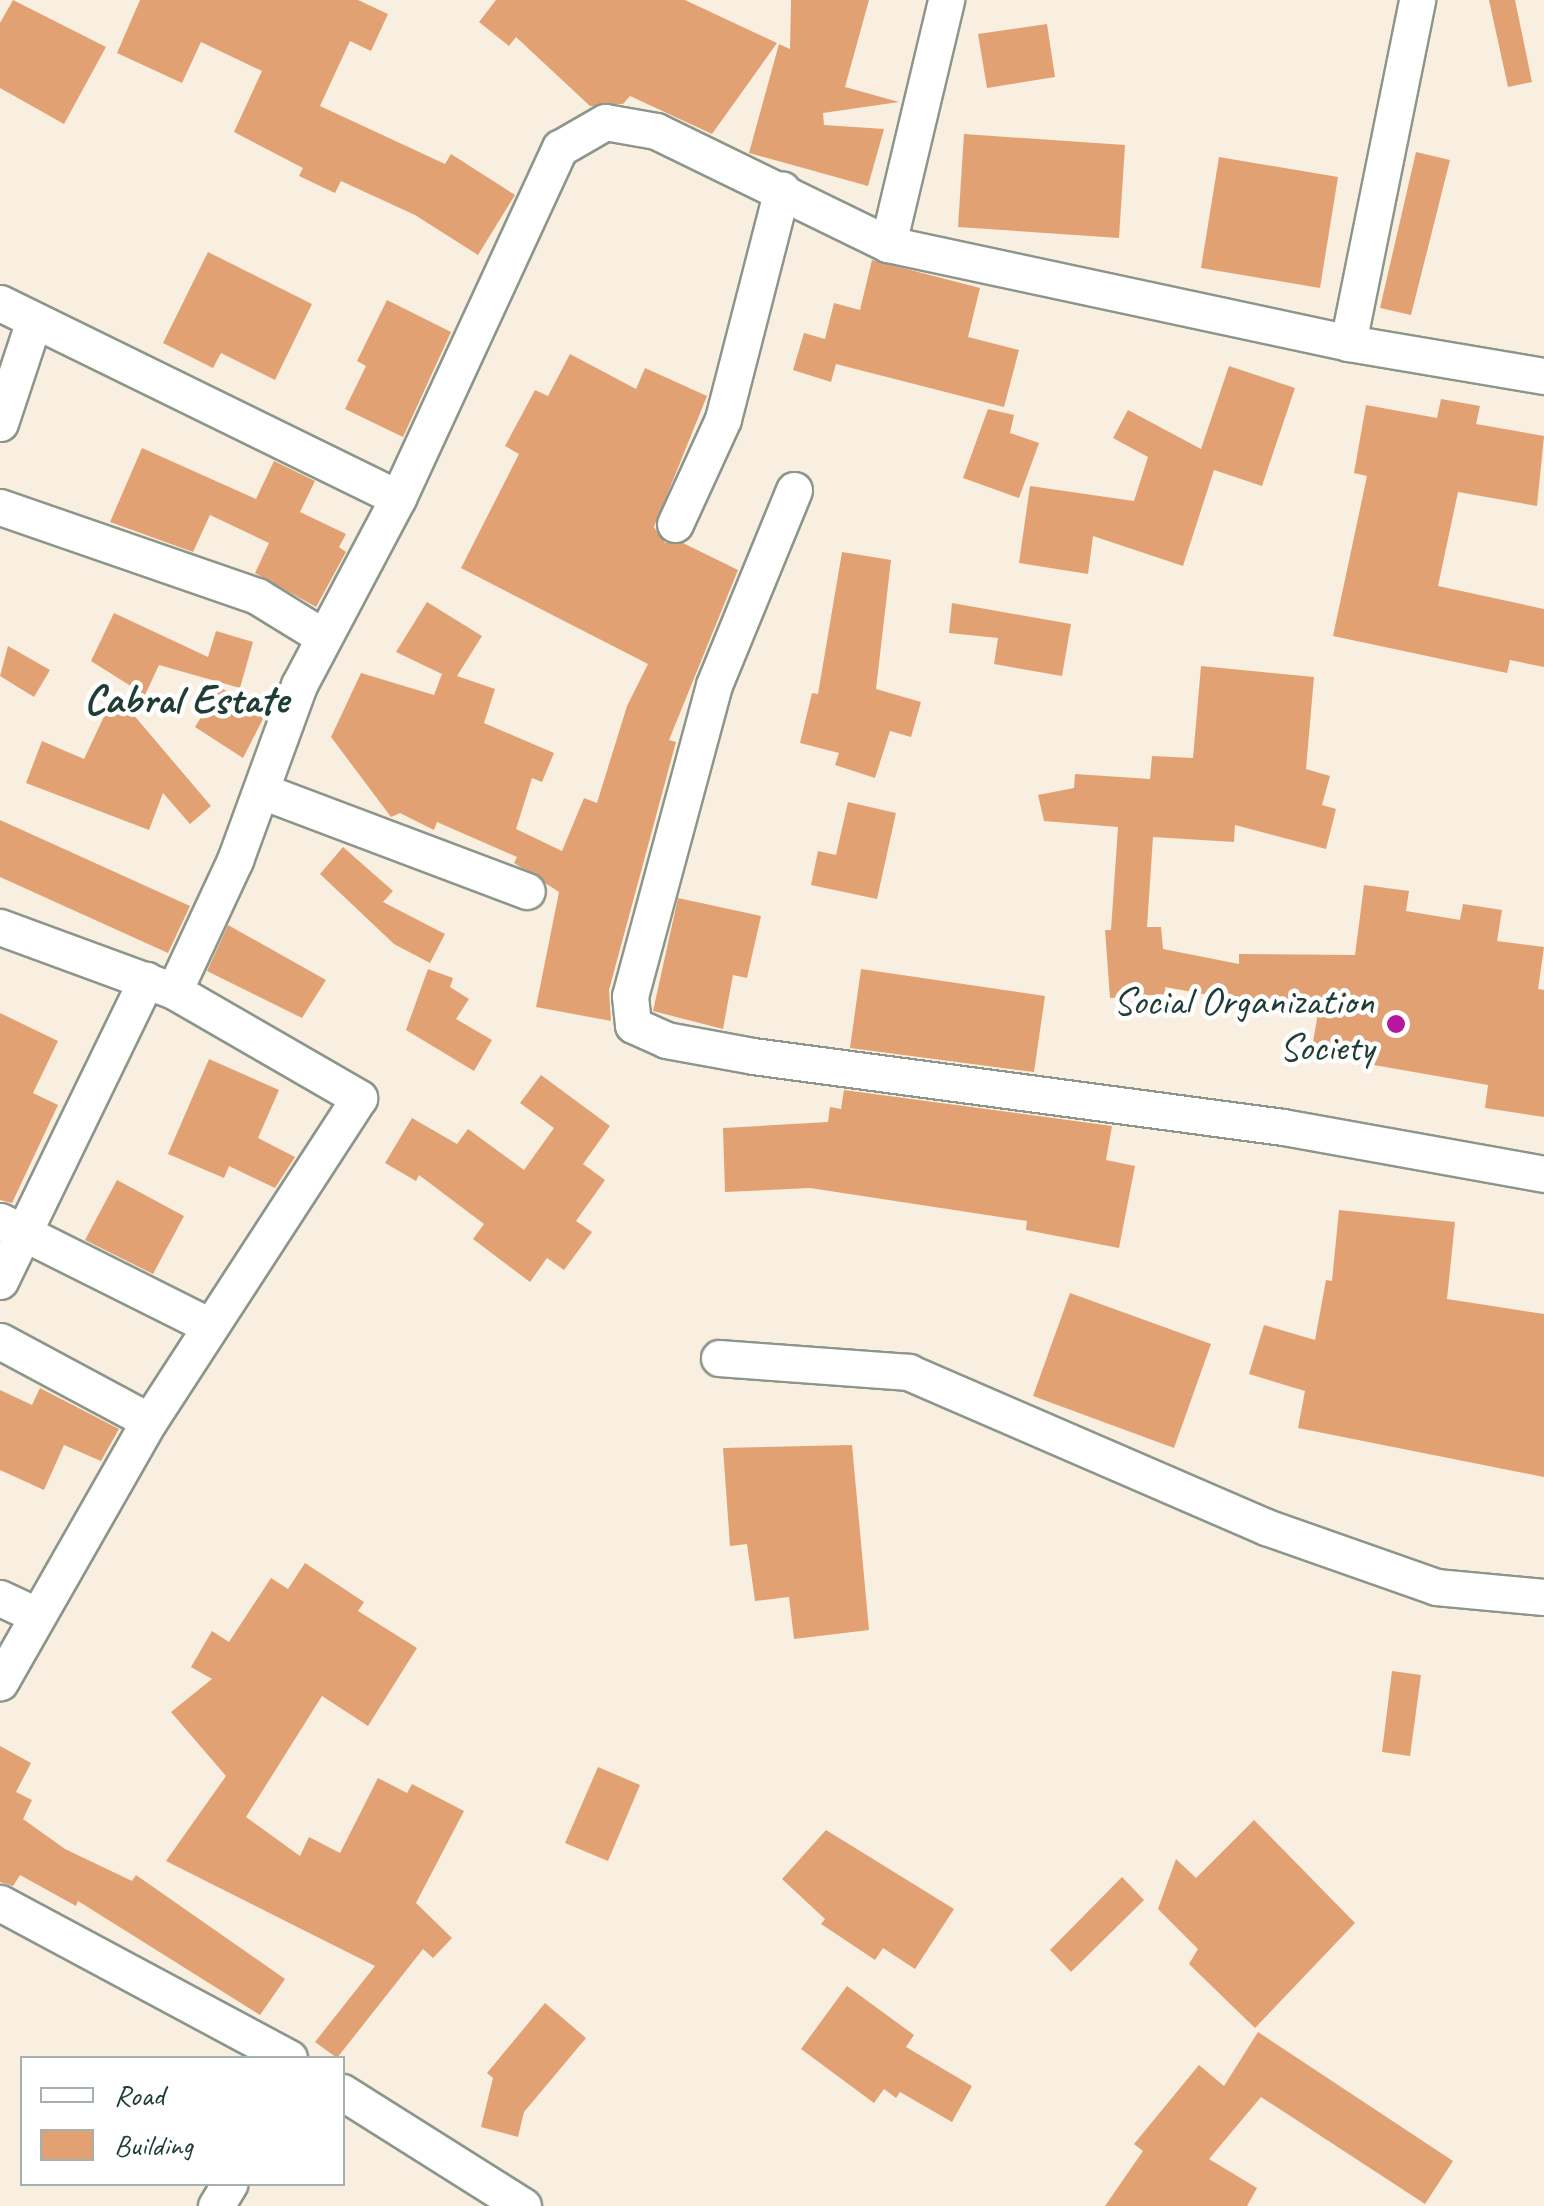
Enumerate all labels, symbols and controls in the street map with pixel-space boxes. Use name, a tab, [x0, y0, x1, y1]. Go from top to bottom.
district label: Cabral Estate	[83, 675, 289, 725]
place label: Social Organization Society	[1113, 977, 1374, 1071]
marker: Social Organization Society	[1383, 1011, 1409, 1037]
legend	[20, 2056, 345, 2186]
text: Road	[114, 2076, 164, 2114]
text: Building	[114, 2126, 193, 2164]

